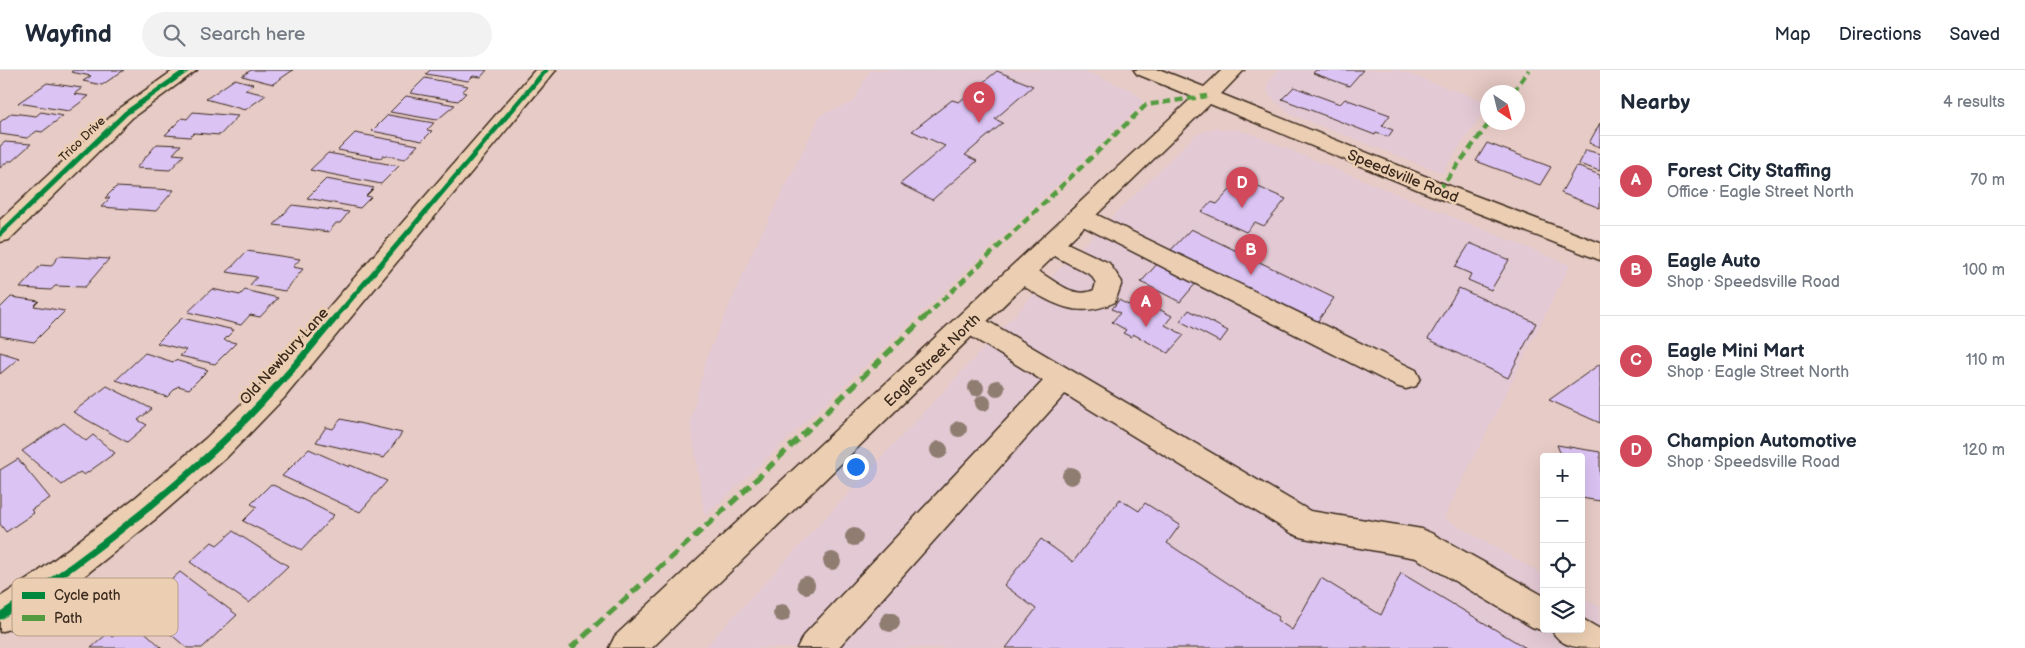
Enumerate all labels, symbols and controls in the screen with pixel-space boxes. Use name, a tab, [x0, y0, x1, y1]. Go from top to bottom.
search box	[142, 12, 492, 57]
text: Wayfind	[25, 20, 112, 49]
icon: search	[160, 21, 188, 49]
text: Search here	[200, 23, 305, 46]
text: Map	[1775, 24, 1811, 45]
text: Directions	[1839, 24, 1921, 45]
text: Saved	[1949, 24, 2000, 45]
pin: C	[963, 82, 995, 123]
north arrow	[1480, 85, 1525, 130]
text: Nearby	[1620, 90, 1690, 115]
text: 4 results	[1943, 93, 2005, 112]
street label: Trico Drive	[56, 114, 109, 165]
street label: Speedsville Road	[1344, 146, 1461, 207]
text: Forest City Staffing	[1667, 160, 1831, 183]
pin: D	[1226, 167, 1258, 208]
text: A	[1631, 171, 1641, 190]
text: 70 m	[1970, 171, 2005, 190]
text: Office · Eagle Street North	[1667, 183, 1854, 202]
pin: B	[1235, 234, 1267, 275]
text: Eagle Auto	[1667, 250, 1760, 273]
text: B	[1630, 261, 1642, 280]
text: 100 m	[1962, 261, 2005, 280]
text: Shop · Speedsville Road	[1667, 273, 1840, 292]
pin: A	[1130, 286, 1162, 327]
street label: Old Newbury Lane	[236, 304, 333, 409]
street label: Eagle Street North	[880, 310, 984, 411]
text: Eagle Mini Mart	[1667, 340, 1804, 363]
text: C	[1630, 351, 1642, 370]
text: 110 m	[1966, 351, 2005, 370]
text: Shop · Eagle Street North	[1667, 363, 1849, 382]
text: Champion Automotive	[1667, 430, 1857, 453]
text: D	[1630, 441, 1642, 460]
text: 120 m	[1962, 441, 2005, 460]
map controls	[1540, 453, 1585, 633]
button: +	[1540, 453, 1585, 498]
text: Shop · Speedsville Road	[1667, 453, 1840, 472]
your location	[843, 454, 869, 480]
button: −	[1540, 498, 1585, 543]
button: locate	[1540, 543, 1585, 588]
legend	[12, 578, 178, 636]
text: Cycle path	[54, 587, 121, 604]
button: layers	[1540, 588, 1585, 633]
text: Path	[54, 610, 82, 627]

